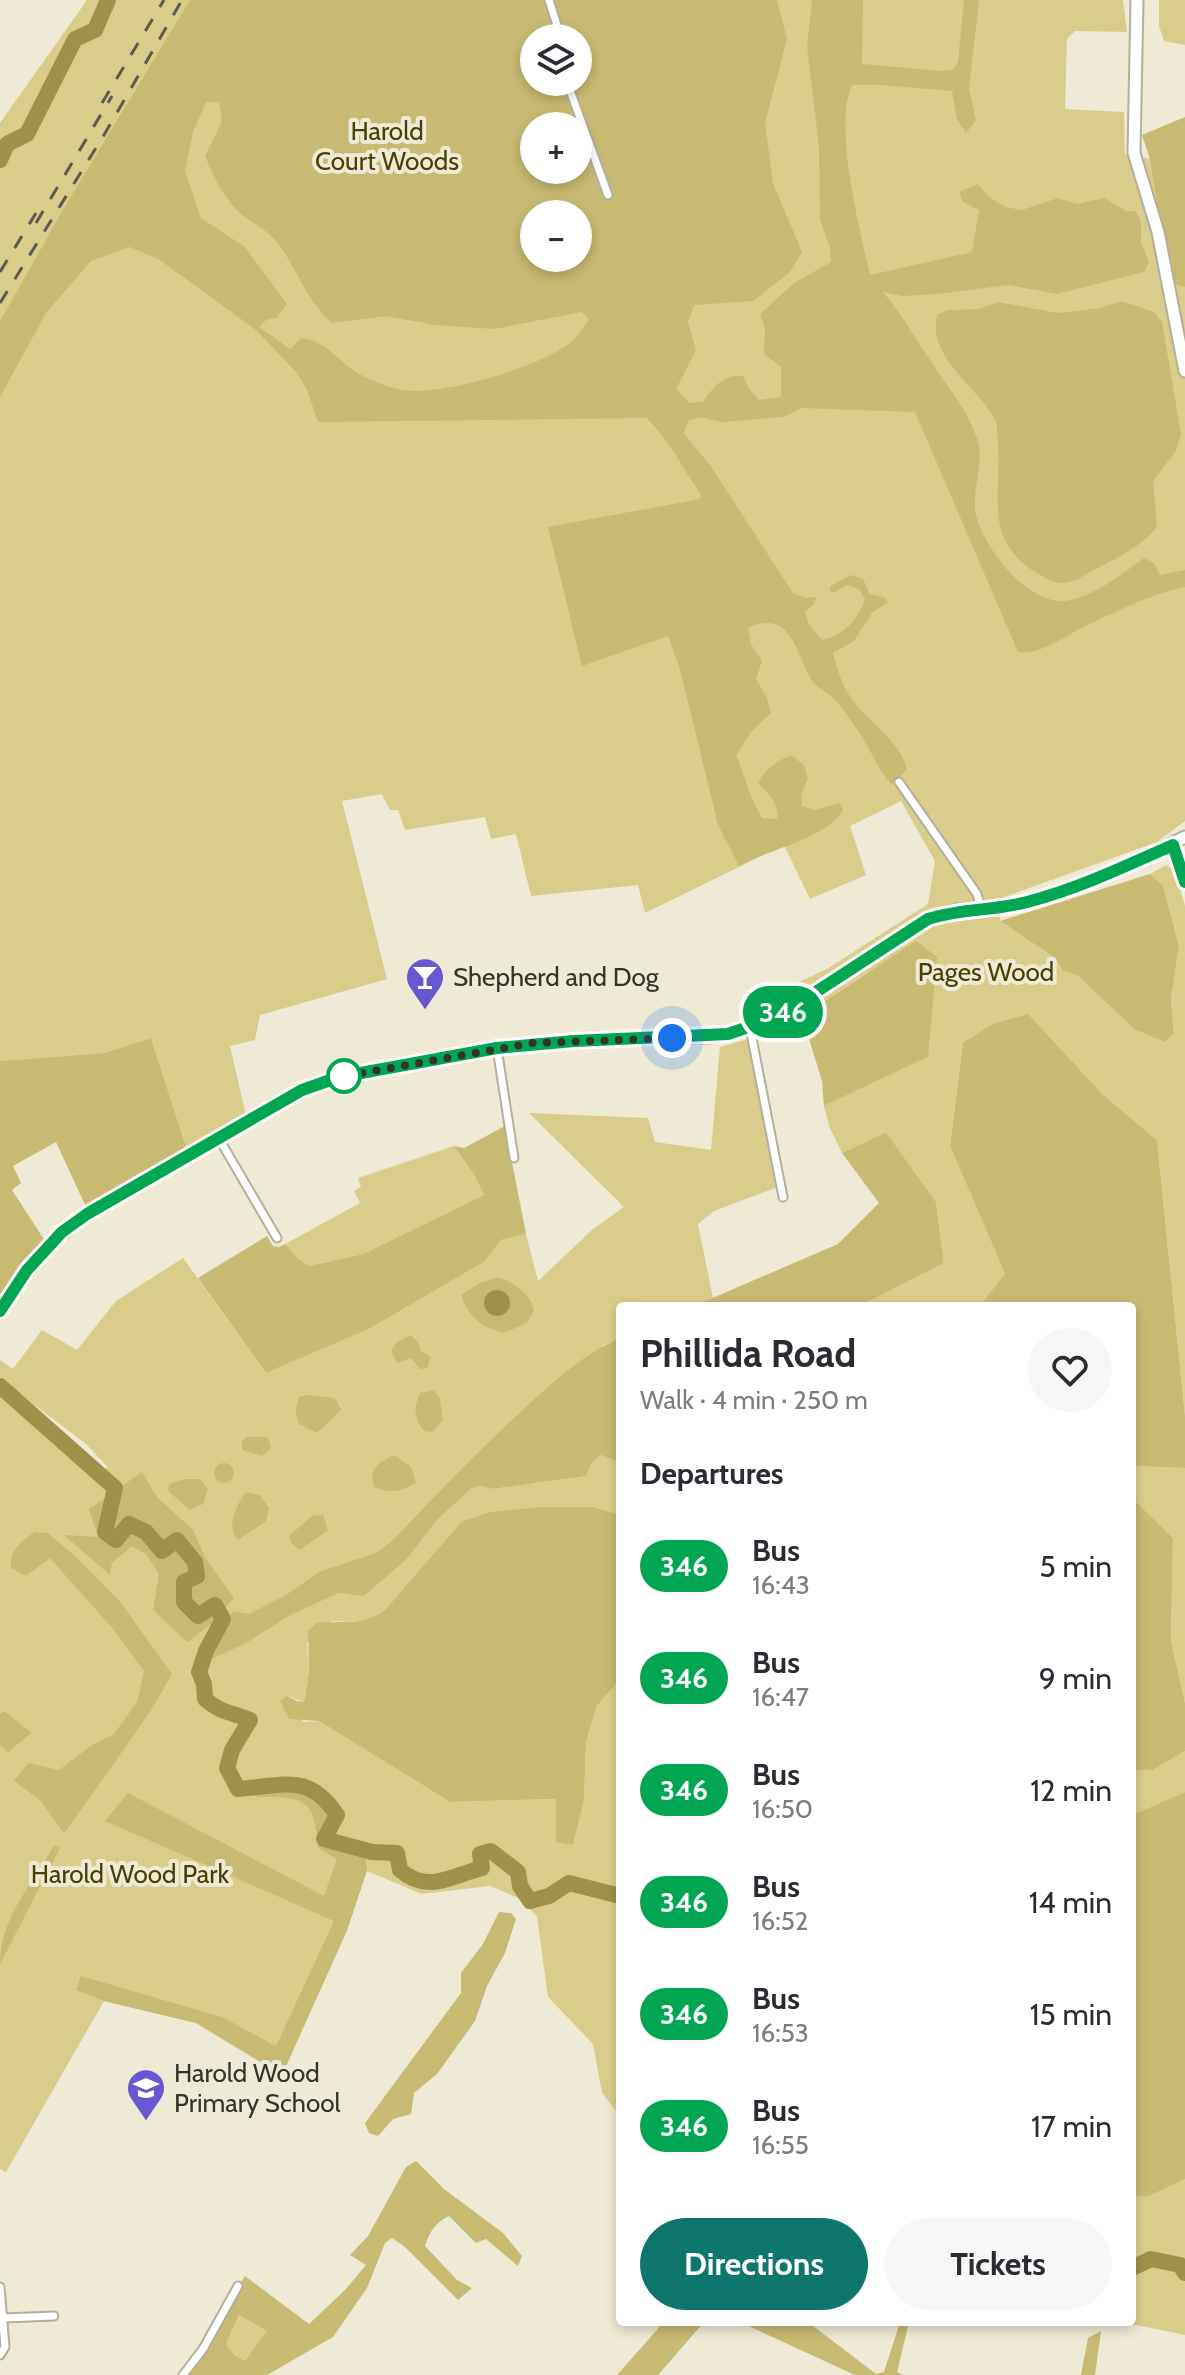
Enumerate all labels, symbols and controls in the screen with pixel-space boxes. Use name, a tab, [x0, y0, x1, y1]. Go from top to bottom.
map controls	[520, 24, 592, 272]
button: layers	[520, 24, 592, 96]
button: +	[520, 112, 592, 184]
park label: Harold Court Woods	[315, 115, 459, 177]
button: −	[520, 200, 592, 272]
bar icon: Shepherd and Dog	[404, 956, 446, 1011]
park label: Pages Wood	[918, 956, 1054, 988]
place label: Shepherd and Dog	[453, 961, 660, 993]
line badge: 346	[737, 986, 829, 1038]
text: 346	[759, 995, 807, 1029]
your location	[652, 1018, 692, 1058]
unlabelled marker	[327, 1059, 361, 1093]
button: heart	[1028, 1328, 1112, 1412]
text: Phillida Road	[640, 1330, 856, 1377]
text: Walk · 4 min · 250 m	[640, 1384, 868, 1416]
text: Departures	[640, 1455, 784, 1492]
text: Bus	[752, 1532, 800, 1569]
text: 5 min	[1040, 1548, 1112, 1585]
text: 346	[660, 1549, 708, 1583]
text: 16:43	[752, 1569, 810, 1601]
text: Bus	[752, 1644, 800, 1681]
text: 9 min	[1039, 1660, 1112, 1697]
text: 346	[660, 1661, 708, 1695]
text: 16:47	[752, 1681, 809, 1713]
text: Bus	[752, 1756, 800, 1793]
text: 12 min	[1030, 1772, 1112, 1809]
text: 346	[660, 1773, 708, 1807]
text: 16:50	[752, 1793, 813, 1825]
park label: Harold Wood Park	[31, 1858, 230, 1890]
text: Bus	[752, 1868, 800, 1905]
text: 14 min	[1029, 1884, 1112, 1921]
text: 346	[660, 1885, 708, 1919]
text: 16:52	[752, 1905, 808, 1937]
text: Bus	[752, 1980, 800, 2017]
text: 15 min	[1030, 1996, 1112, 2033]
text: 346	[660, 1997, 708, 2031]
text: 16:53	[752, 2017, 809, 2049]
place label: Harold Wood Primary School	[174, 2057, 341, 2119]
school or university icon: Harold Wood Primary School	[125, 2067, 167, 2122]
text: Bus	[752, 2092, 800, 2129]
text: 17 min	[1031, 2108, 1112, 2145]
text: 346	[660, 2109, 708, 2143]
text: 16:55	[752, 2129, 809, 2161]
button: Directions	[640, 2218, 868, 2310]
button: Tickets	[884, 2218, 1112, 2310]

